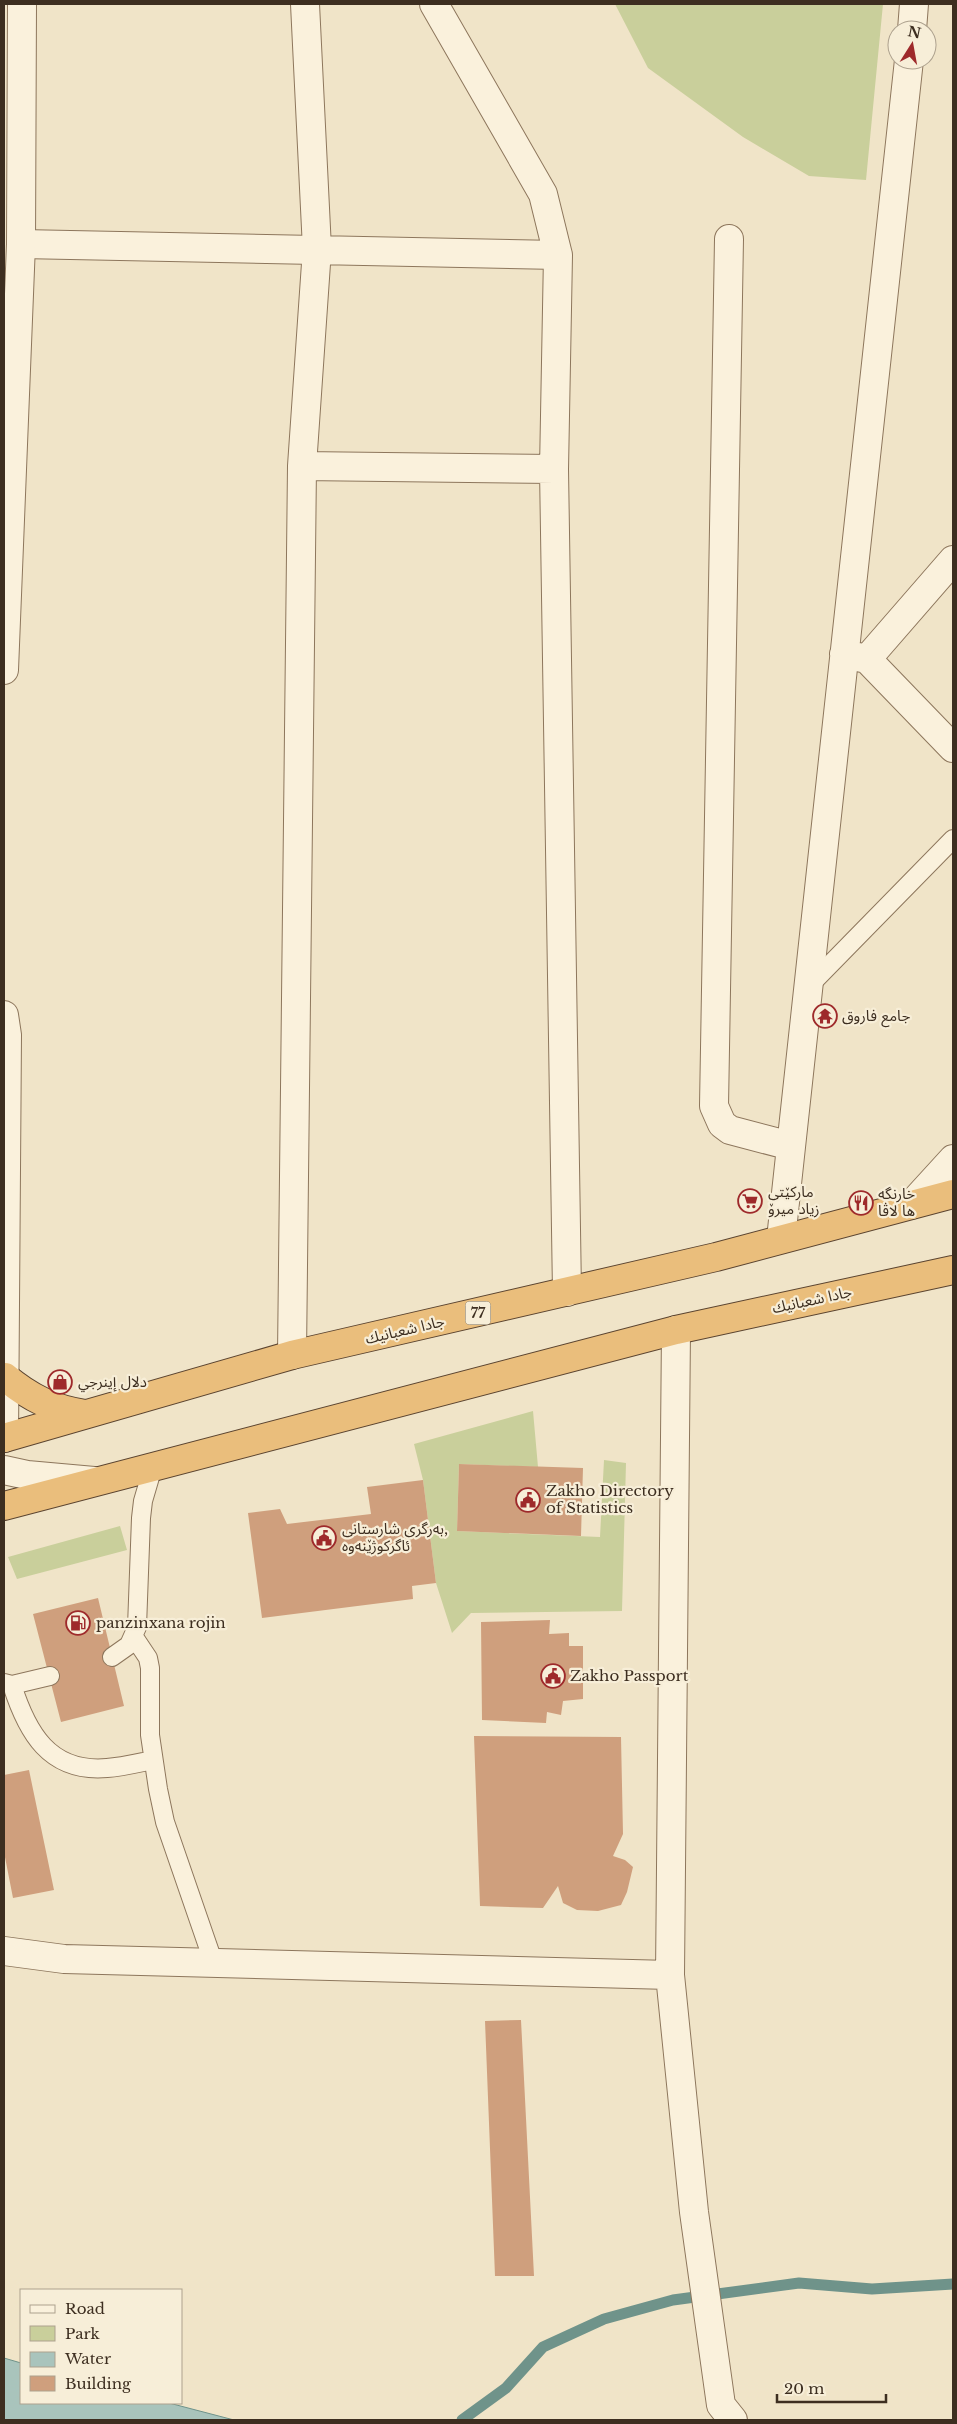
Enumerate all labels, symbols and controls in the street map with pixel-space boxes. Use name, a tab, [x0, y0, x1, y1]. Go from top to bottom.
north arrow	[887, 20, 937, 70]
text: N	[906, 22, 923, 42]
temple icon: جامع فاروق	[812, 1003, 838, 1029]
place label: جامع فاروق	[842, 1006, 910, 1028]
place label: مارکێتی زیاد میرۆ	[768, 1182, 819, 1218]
place label: خارنگه ها لاڤا	[878, 1184, 915, 1220]
supermarket icon: مارکێتی زیاد میرۆ	[737, 1188, 763, 1214]
restaurant icon: خارنگه ها لاڤا	[848, 1190, 874, 1216]
street label: جادا شعبانيك	[770, 1282, 854, 1317]
road number: 77	[466, 1302, 490, 1325]
street label: جادا شعبانيك	[363, 1311, 447, 1348]
shop icon: دلال إينرجي	[47, 1369, 73, 1395]
place label: دلال إينرجي	[78, 1372, 147, 1393]
place label: Zakho Directory of Statistics	[546, 1481, 674, 1517]
public building icon: Zakho Directory of Statistics	[515, 1487, 541, 1513]
place label: بەرگری شارستانی, ئاگرکوژێنەوە	[342, 1519, 448, 1555]
public building icon: بەرگری شارستانی, ئاگرکوژێنەوە	[311, 1525, 337, 1551]
fuel station icon: panzinxana rojin	[65, 1610, 91, 1636]
place label: panzinxana rojin	[96, 1613, 226, 1632]
public building icon: Zakho Passport	[540, 1663, 566, 1689]
place label: Zakho Passport	[570, 1666, 689, 1685]
legend	[20, 2289, 182, 2404]
text: Road	[65, 2299, 105, 2318]
text: Park	[65, 2324, 101, 2343]
text: Water	[64, 2349, 112, 2368]
scale bar	[777, 2372, 886, 2404]
text: Building	[65, 2374, 132, 2393]
text: 20 m	[784, 2379, 824, 2398]

